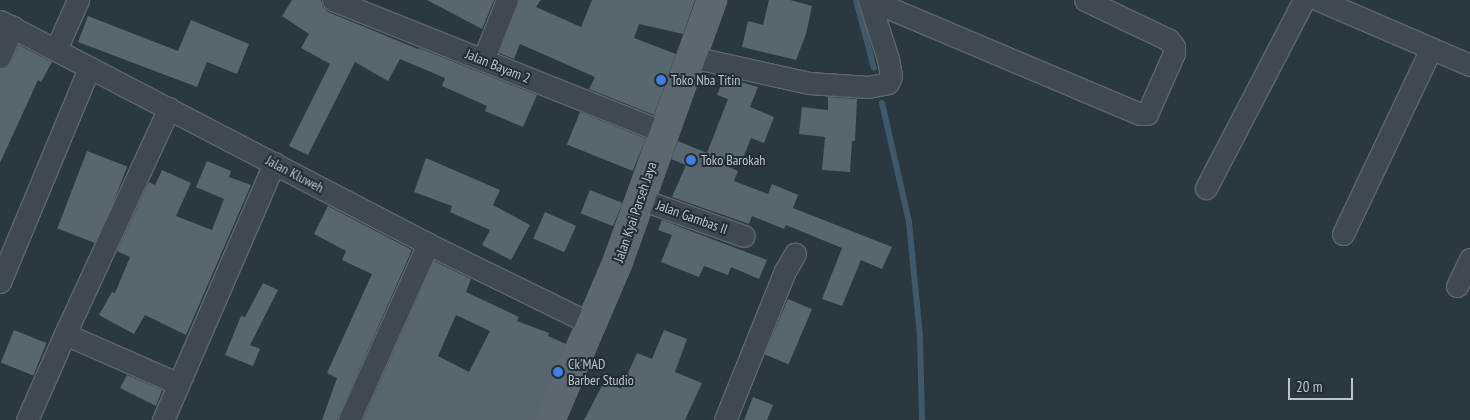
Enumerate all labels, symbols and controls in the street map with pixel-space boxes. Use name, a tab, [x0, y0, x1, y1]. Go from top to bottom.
street label: Jalan Bayam 2	[463, 45, 533, 87]
place label: Toko Nba Titin	[671, 72, 741, 88]
marker: Toko Nba Titin	[655, 74, 667, 86]
street label: Jalan Kluweh	[263, 152, 327, 196]
place label: Toko Barokah	[701, 152, 765, 168]
marker: Toko Barokah	[685, 154, 697, 166]
street label: Jalan Kyai Parseh Jaya	[610, 160, 660, 264]
street label: Jalan Gambas II	[654, 196, 730, 238]
place label: Ck'MAD Barber Studio	[568, 356, 634, 388]
marker: Ck'MAD Barber Studio	[552, 366, 564, 378]
scale bar	[1290, 368, 1355, 400]
text: 20 m	[1296, 377, 1322, 396]

